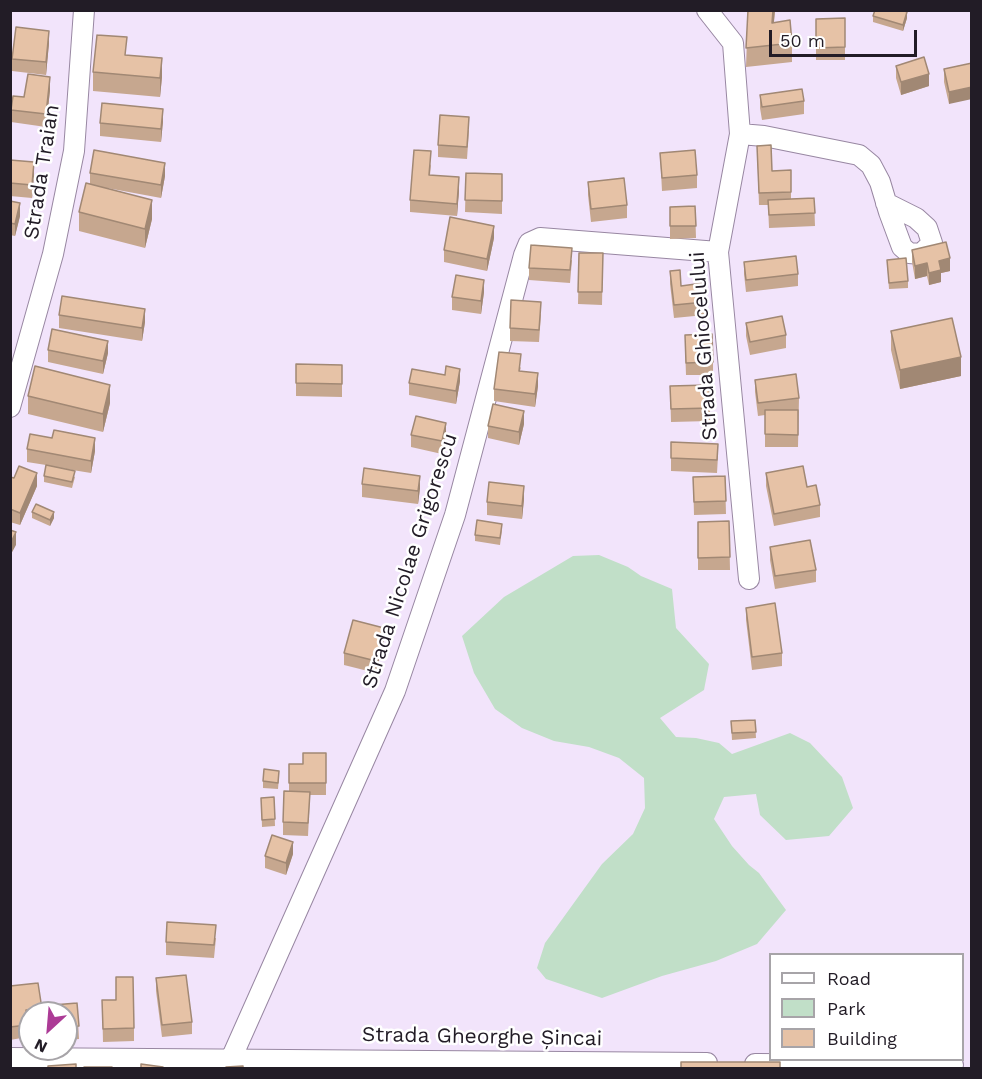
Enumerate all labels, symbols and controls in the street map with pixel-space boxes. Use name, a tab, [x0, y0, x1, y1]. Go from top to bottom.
scale bar	[772, 18, 920, 56]
text: 50 m	[780, 30, 825, 51]
street label: Strada Traian	[19, 103, 65, 241]
street label: Strada Ghiocelului	[685, 251, 723, 441]
street label: Strada Nicolae Grigorescu	[357, 430, 463, 692]
legend	[769, 953, 964, 1061]
text: Road	[827, 968, 871, 989]
text: Park	[827, 998, 866, 1019]
north arrow	[18, 1001, 78, 1061]
street label: Strada Gheorghe Șincai	[362, 1022, 602, 1052]
text: Building	[827, 1028, 897, 1049]
text: N	[31, 1035, 50, 1057]

